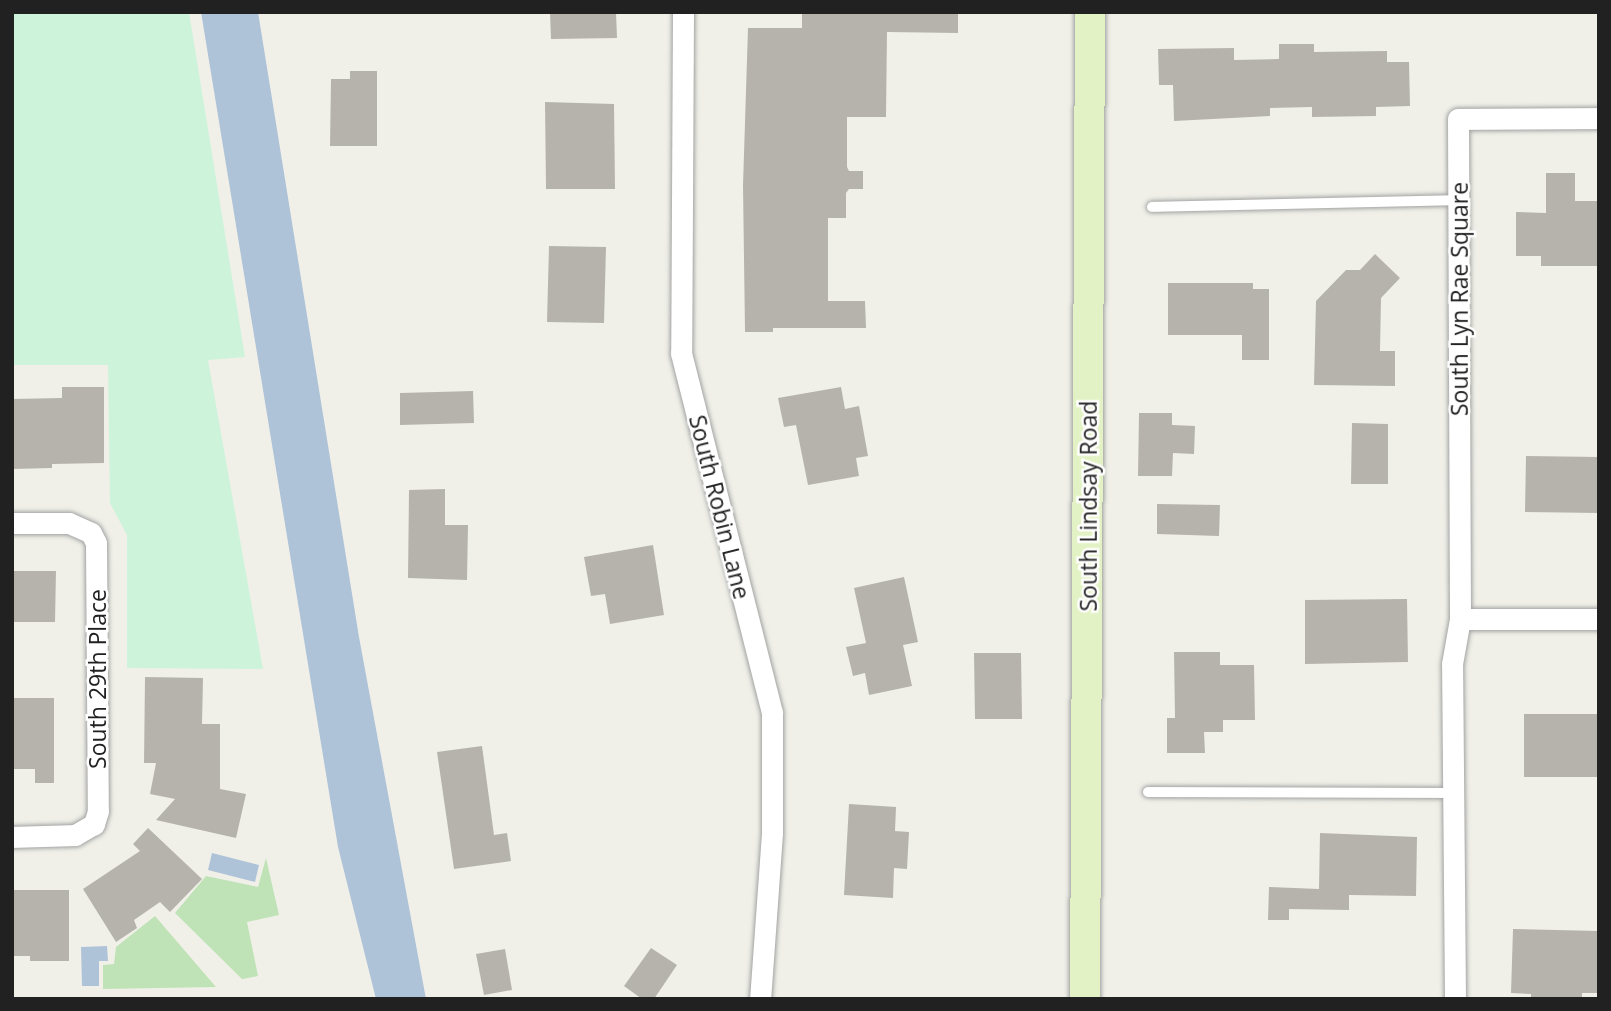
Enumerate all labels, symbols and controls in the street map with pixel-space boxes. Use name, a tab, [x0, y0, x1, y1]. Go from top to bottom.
street label: South Lyn Rae Square	[1445, 182, 1473, 416]
street label: South Lindsay Road	[1074, 401, 1102, 611]
street label: South Robin Lane	[684, 412, 756, 602]
street label: South 29th Place	[83, 589, 111, 769]

